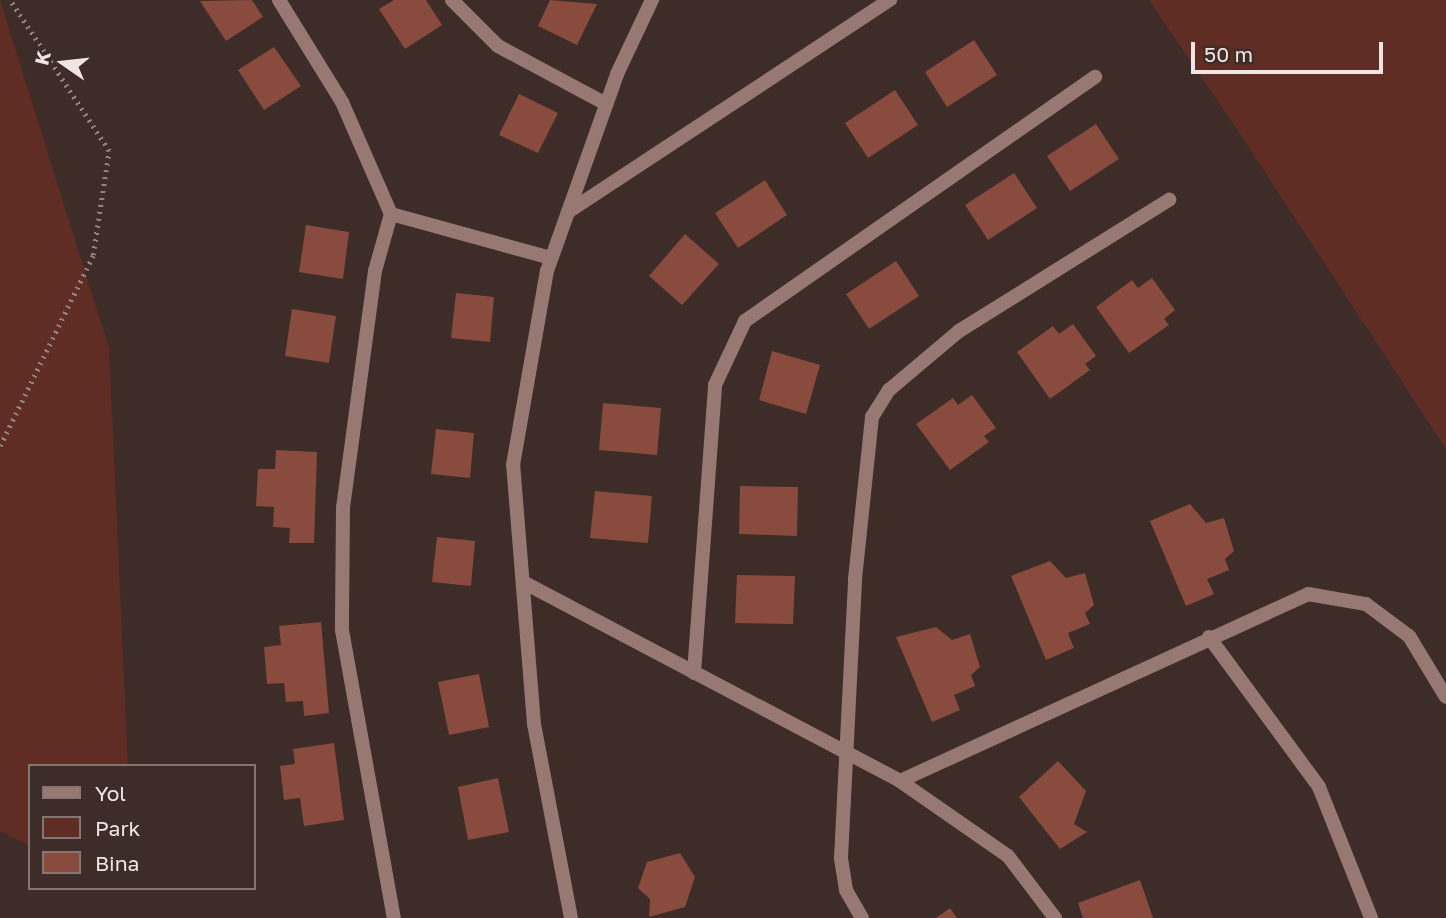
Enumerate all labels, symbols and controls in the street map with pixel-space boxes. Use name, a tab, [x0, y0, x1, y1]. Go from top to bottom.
north arrow	[28, 28, 98, 98]
scale bar	[1194, 28, 1386, 72]
text: 50 m	[1204, 41, 1253, 67]
text: K	[29, 48, 55, 67]
legend	[28, 764, 256, 890]
text: Yol	[95, 780, 126, 806]
text: Park	[95, 815, 140, 841]
text: Bina	[95, 850, 139, 876]

